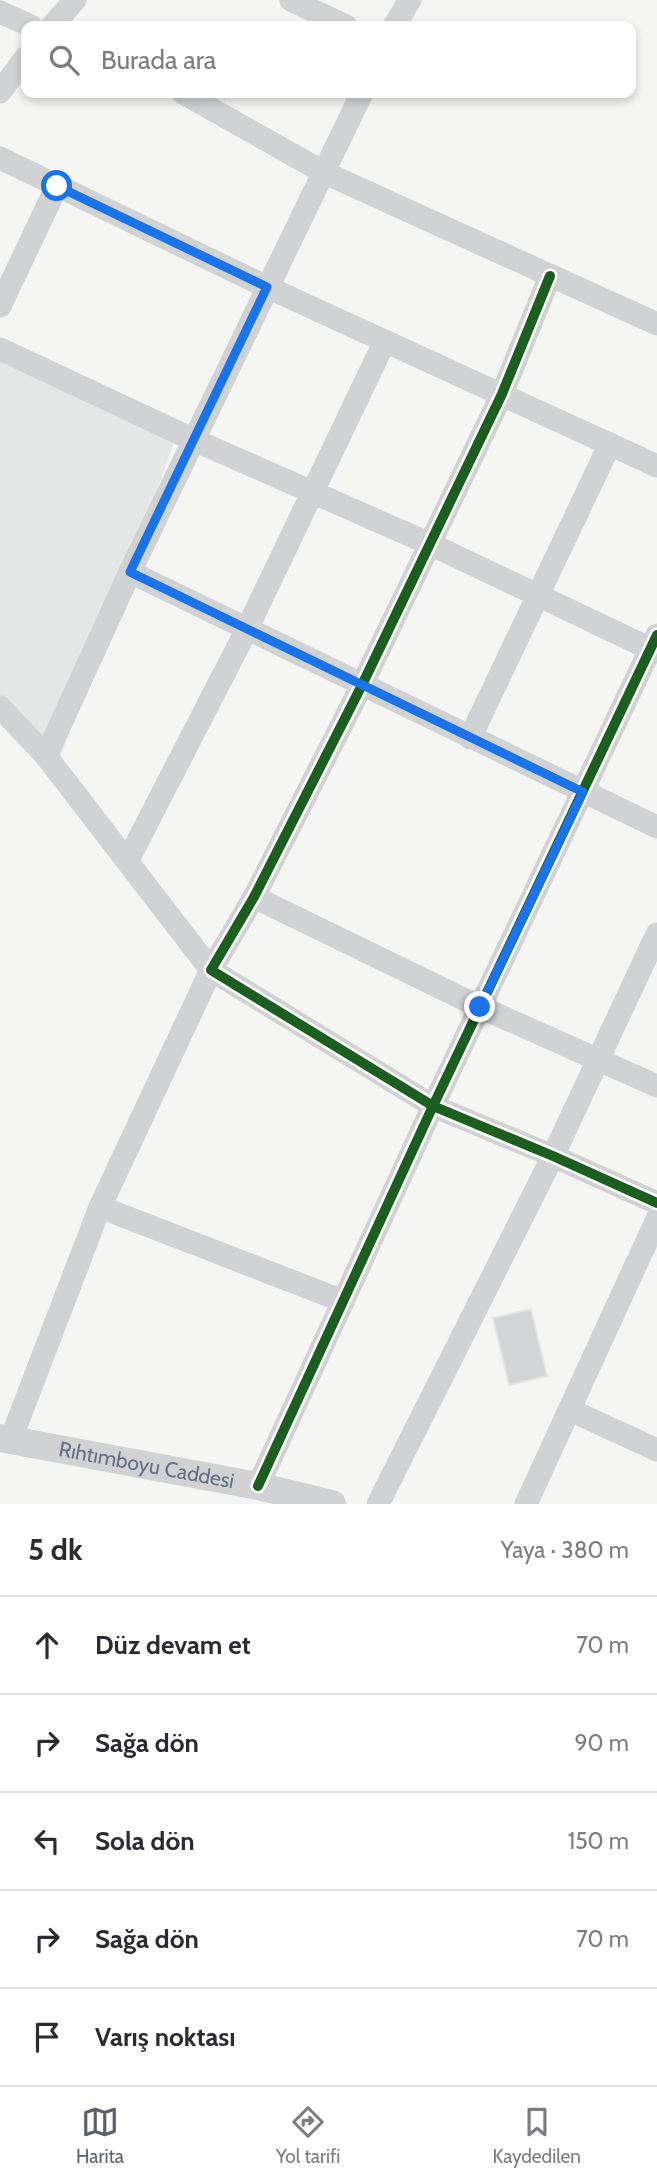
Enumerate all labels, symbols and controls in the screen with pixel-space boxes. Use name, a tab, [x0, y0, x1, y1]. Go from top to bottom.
search box	[21, 21, 636, 98]
icon: search	[45, 41, 83, 79]
text: Burada ara	[101, 44, 216, 76]
route start	[41, 170, 72, 201]
route end	[464, 991, 495, 1022]
street label: Rıhtımboyu Caddesi	[57, 1436, 236, 1493]
text: 5 dk	[28, 1531, 83, 1568]
text: Yaya · 380 m	[501, 1536, 629, 1564]
icon: ahead	[28, 1626, 66, 1664]
text: Düz devam et	[95, 1629, 251, 1661]
text: 70 m	[576, 1631, 629, 1659]
icon: right	[28, 1724, 66, 1762]
text: Sağa dön	[95, 1727, 199, 1759]
text: 90 m	[575, 1729, 629, 1757]
icon: left	[28, 1822, 66, 1860]
text: Sola dön	[95, 1825, 195, 1857]
text: 150 m	[568, 1827, 629, 1855]
icon: right	[28, 1920, 66, 1958]
text: Sağa dön	[95, 1923, 199, 1955]
text: 70 m	[576, 1925, 629, 1953]
icon: arrive	[28, 2018, 66, 2056]
text: Varış noktası	[95, 2021, 236, 2053]
tab: Harita	[76, 2103, 124, 2168]
tab: Yol tarifi	[276, 2103, 340, 2168]
tab: Kaydedilen	[492, 2103, 581, 2168]

